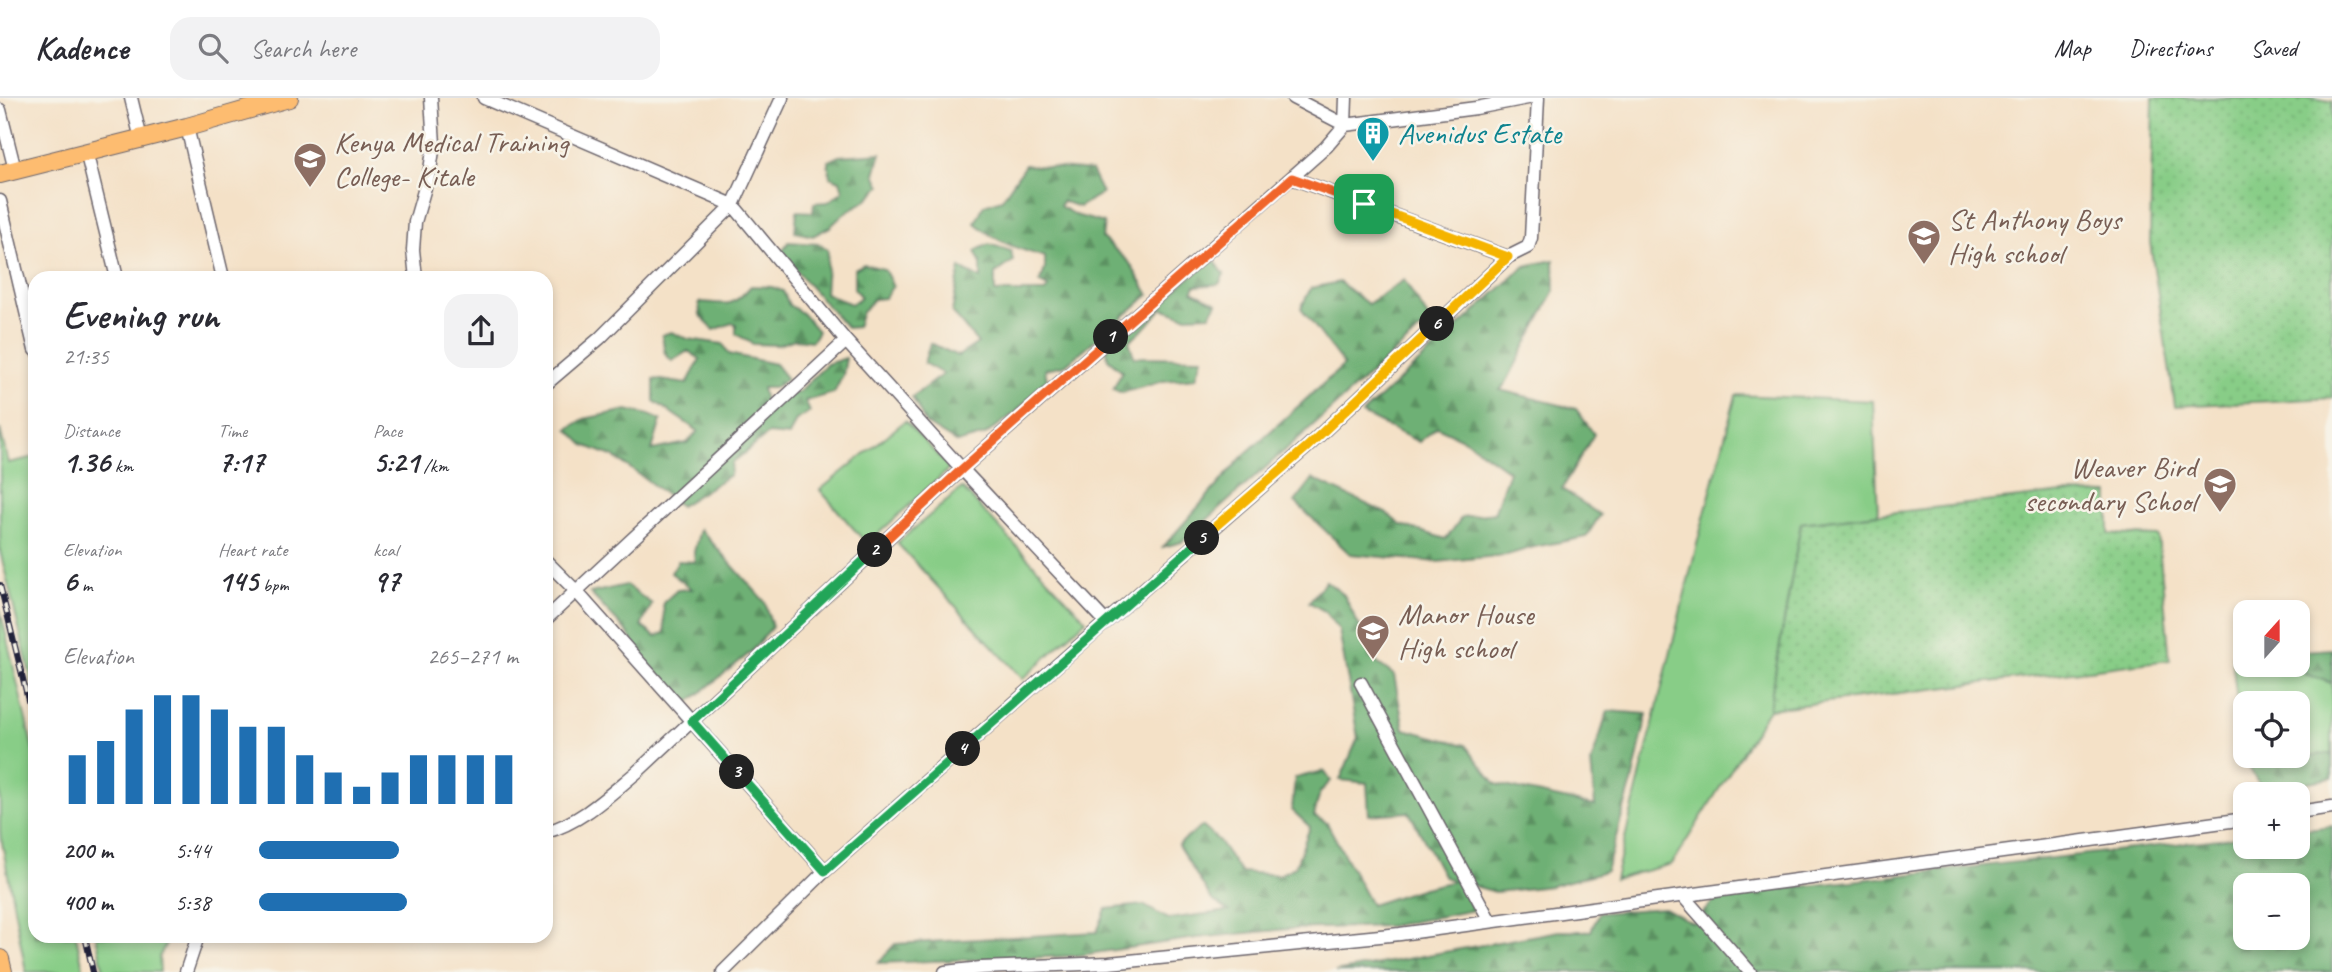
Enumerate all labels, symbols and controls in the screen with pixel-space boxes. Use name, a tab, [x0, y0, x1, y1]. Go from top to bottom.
search box	[170, 17, 660, 80]
text: Kadence	[35, 27, 128, 69]
icon: search	[194, 29, 232, 67]
text: Search here	[250, 32, 356, 65]
text: Map	[2054, 33, 2091, 63]
text: Directions	[2129, 33, 2212, 63]
text: Saved	[2250, 33, 2297, 63]
building icon: Avenidus Estate	[1354, 114, 1392, 163]
place label: Avenidus Estate	[1398, 114, 1563, 152]
place label: Kenya Medical Training College- Kitale	[334, 123, 571, 195]
school or university icon: Kenya Medical Training College- Kitale	[291, 140, 329, 189]
pin	[1334, 174, 1394, 234]
icon: arrive	[1345, 185, 1383, 223]
place label: St Anthony Boys High school	[1948, 200, 2124, 272]
school or university icon: St Anthony Boys High school	[1905, 217, 1943, 266]
text: Evening run	[63, 292, 219, 339]
button: share	[444, 294, 518, 368]
pin: 6	[1420, 306, 1454, 342]
text: 6	[1432, 311, 1441, 335]
pin: 1	[1094, 320, 1128, 354]
text: 1	[1106, 324, 1115, 348]
text: 21:35	[63, 342, 109, 371]
text: Distance	[63, 419, 120, 443]
text: Time	[218, 419, 247, 443]
text: Pace	[373, 419, 402, 443]
text: 1.36	[63, 443, 110, 481]
text: 7:17	[218, 443, 264, 481]
text: 5:21	[373, 443, 419, 481]
place label: Weaver Bird secondary School	[2025, 448, 2201, 520]
text: km	[110, 454, 133, 478]
text: /km	[419, 454, 448, 478]
school or university icon: Weaver Bird secondary School	[2201, 465, 2239, 514]
pin: 5	[1184, 520, 1220, 556]
text: 5	[1197, 525, 1206, 549]
pin: 2	[858, 532, 892, 568]
text: 2	[870, 537, 879, 561]
text: Elevation	[63, 538, 121, 562]
text: Heart rate	[218, 538, 287, 562]
text: kcal	[373, 538, 398, 562]
text: 6	[63, 562, 77, 600]
text: 145	[218, 562, 258, 600]
text: 97	[373, 562, 400, 600]
text: m	[77, 573, 92, 597]
text: bpm	[258, 573, 289, 597]
place label: Manor House High school	[1398, 595, 1536, 667]
north arrow	[2233, 600, 2310, 677]
map controls	[2233, 600, 2310, 950]
school or university icon: Manor House High school	[1354, 612, 1392, 661]
text: Elevation	[63, 642, 134, 671]
text: 265–271 m	[427, 642, 518, 671]
button: locate	[2233, 691, 2310, 768]
pin: 4	[946, 732, 981, 766]
text: 4	[958, 736, 967, 760]
pin: 3	[720, 754, 754, 790]
text: 3	[732, 759, 741, 783]
button: +	[2233, 782, 2310, 859]
text: 200 m	[63, 836, 113, 865]
text: 5:44	[175, 836, 211, 865]
button: −	[2233, 873, 2310, 950]
text: 400 m	[63, 888, 113, 917]
text: 5:38	[175, 888, 211, 917]

